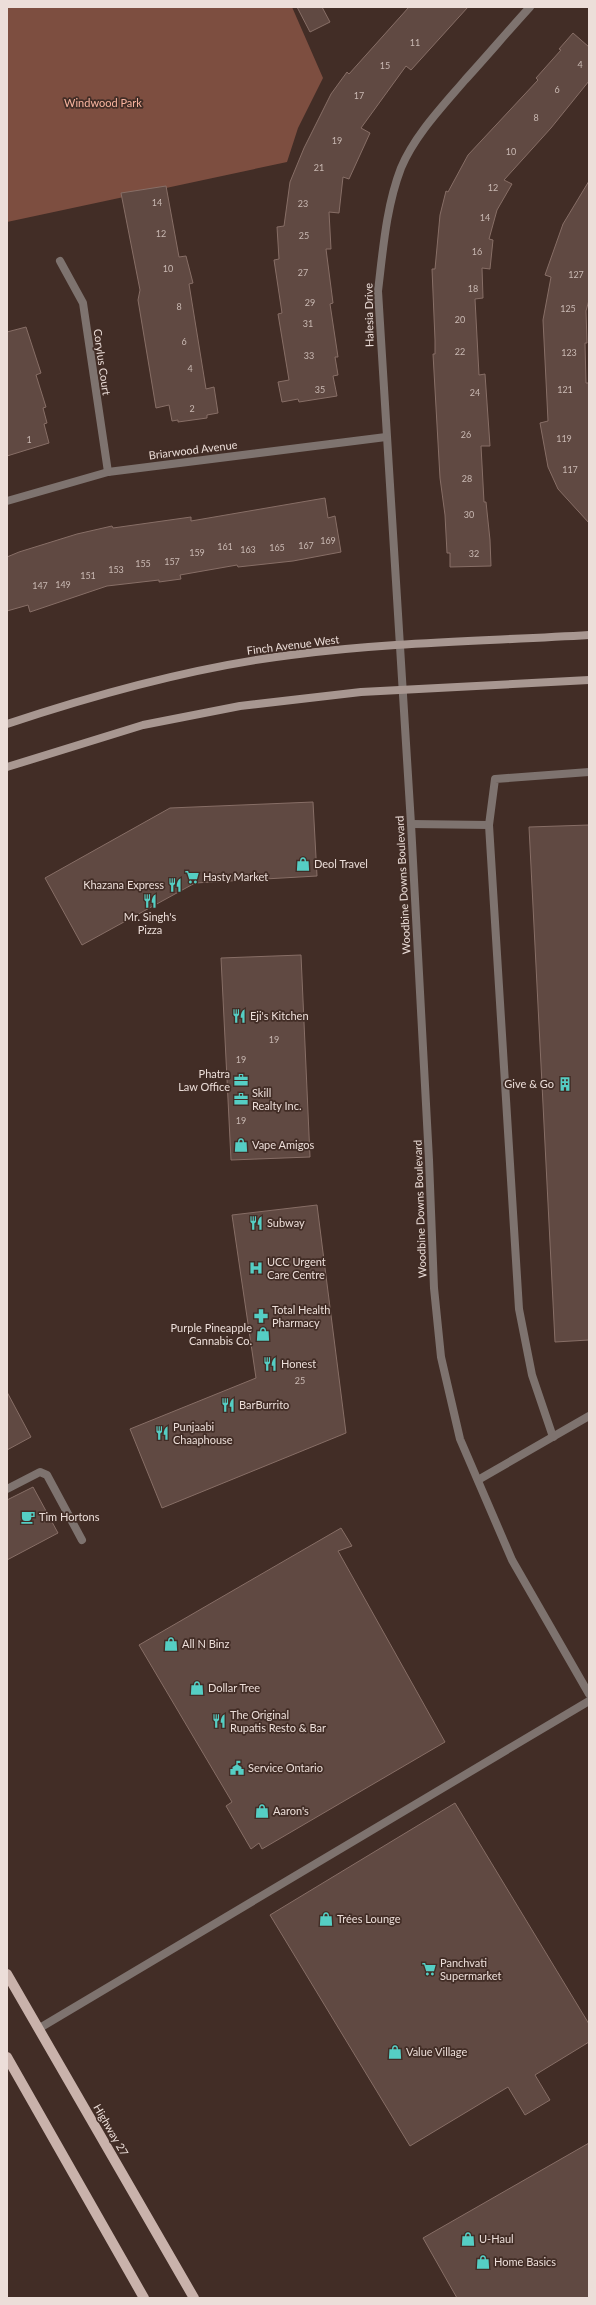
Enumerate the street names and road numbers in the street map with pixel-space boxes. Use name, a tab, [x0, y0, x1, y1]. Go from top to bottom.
street label: Halesia Drive	[361, 283, 376, 347]
street label: Corylus Court	[91, 328, 114, 396]
street label: Briarwood Avenue	[148, 438, 238, 461]
street label: Finch Avenue West	[246, 632, 340, 657]
street label: Woodbine Downs Boulevard	[392, 816, 413, 954]
street label: Woodbine Downs Boulevard	[411, 1140, 428, 1278]
street label: Highway 27	[91, 2102, 131, 2158]

